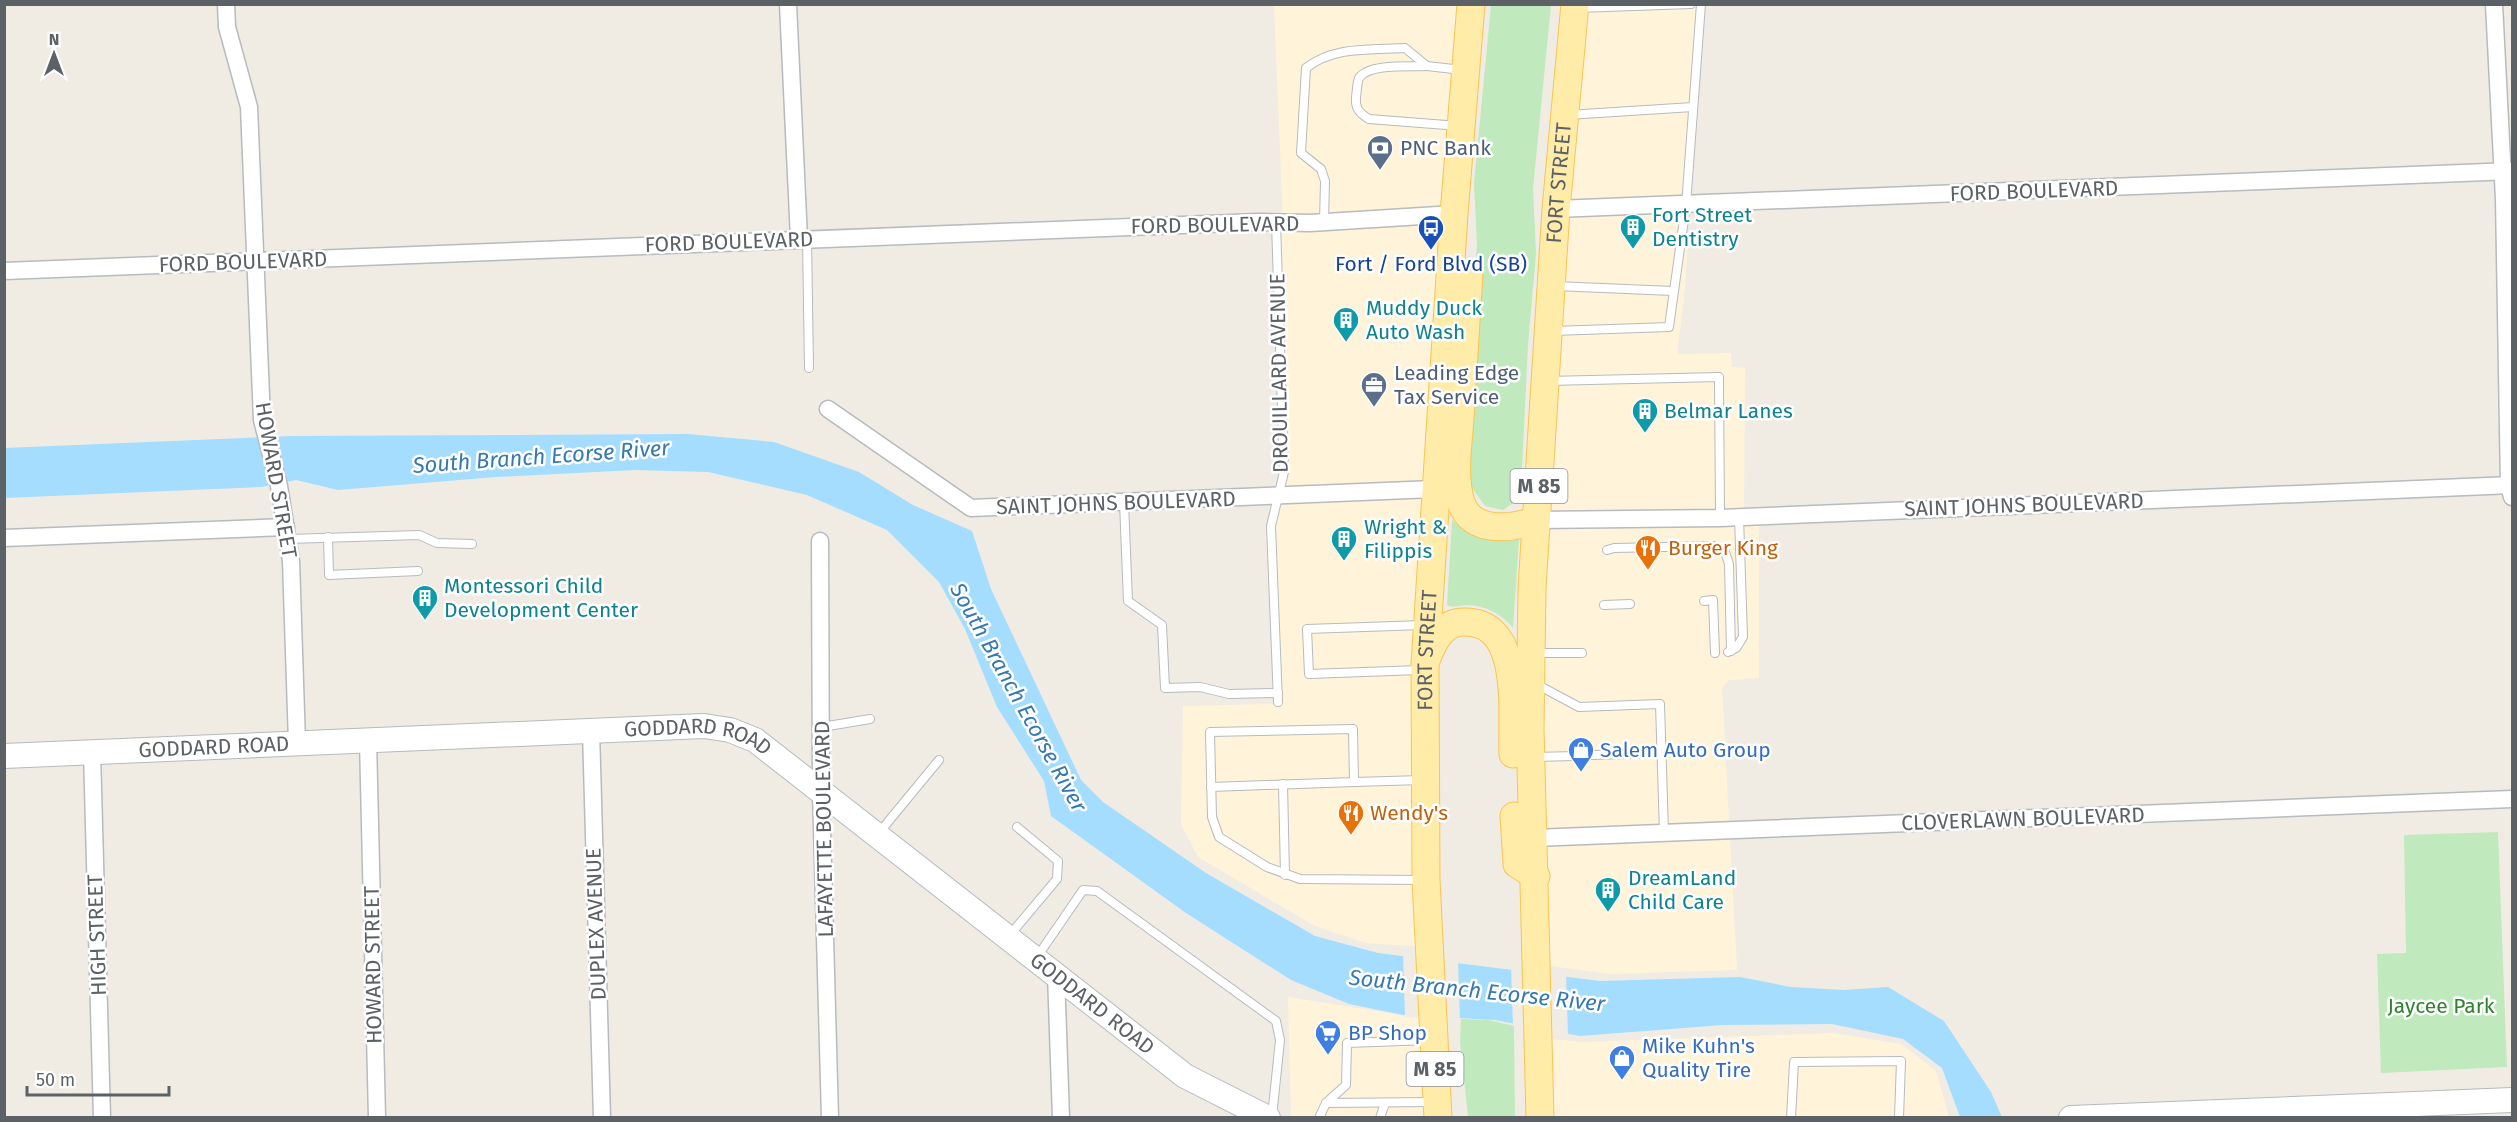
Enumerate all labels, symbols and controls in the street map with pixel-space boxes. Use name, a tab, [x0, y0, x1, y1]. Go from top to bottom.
north arrow	[24, 24, 84, 84]
text: N	[49, 30, 59, 49]
street label: FORT STREET	[1541, 121, 1577, 244]
bank icon: PNC Bank	[1365, 133, 1395, 171]
place label: PNC Bank	[1400, 135, 1491, 161]
street label: FORD BOULEVARD	[1949, 175, 2119, 207]
place label: Fort Street Dentistry	[1652, 202, 1752, 252]
street label: FORD BOULEVARD	[1130, 211, 1300, 239]
building icon: Fort Street Dentistry	[1618, 212, 1648, 250]
bus stop icon: Fort / Ford Blvd (SB)	[1416, 213, 1446, 251]
street label: FORD BOULEVARD	[644, 226, 814, 258]
street label: FORD BOULEVARD	[158, 246, 328, 278]
place label: Fort / Ford Blvd (SB)	[1335, 251, 1527, 277]
street label: DROUILLARD AVENUE	[1264, 273, 1294, 473]
place label: Muddy Duck Auto Wash	[1366, 295, 1482, 345]
building icon: Muddy Duck Auto Wash	[1331, 305, 1361, 343]
place label: Leading Edge Tax Service	[1394, 360, 1519, 410]
office icon: Leading Edge Tax Service	[1359, 370, 1389, 408]
building icon: Belmar Lanes	[1630, 396, 1660, 434]
place label: Belmar Lanes	[1664, 398, 1793, 424]
street label: HOWARD STREET	[249, 400, 303, 560]
water label: South Branch Ecorse River	[411, 434, 671, 479]
road number: M 85	[1510, 469, 1568, 503]
street label: SAINT JOHNS BOULEVARD	[996, 486, 1236, 520]
street label: SAINT JOHNS BOULEVARD	[1904, 488, 2144, 522]
place label: Wright & Filippis	[1364, 514, 1447, 564]
building icon: Wright & Filippis	[1329, 524, 1359, 562]
restaurant icon: Burger King	[1633, 533, 1663, 571]
place label: Burger King	[1668, 535, 1778, 561]
place label: Montessori Child Development Center	[444, 573, 638, 623]
water label: South Branch Ecorse River	[944, 577, 1093, 817]
building icon: Montessori Child Development Center	[410, 583, 440, 621]
street label: FORT STREET	[1412, 589, 1443, 711]
street label: GODDARD ROAD	[623, 713, 777, 761]
street label: LAFAYETTE BOULEVARD	[809, 720, 839, 938]
street label: GODDARD ROAD	[138, 731, 290, 763]
shop icon: Salem Auto Group	[1566, 735, 1596, 773]
place label: Salem Auto Group	[1600, 737, 1771, 763]
restaurant icon: Wendy's	[1336, 798, 1366, 836]
place label: Wendy's	[1370, 800, 1448, 826]
street label: CLOVERLAWN BOULEVARD	[1901, 802, 2145, 836]
street label: DUPLEX AVENUE	[580, 847, 612, 1001]
place label: DreamLand Child Care	[1628, 865, 1736, 915]
street label: HIGH STREET	[82, 874, 112, 996]
building icon: DreamLand Child Care	[1593, 875, 1623, 913]
street label: HOWARD STREET	[359, 886, 387, 1044]
street label: GODDARD ROAD	[1025, 947, 1160, 1060]
water label: South Branch Ecorse River	[1347, 964, 1607, 1017]
park label: Jaycee Park	[2387, 993, 2495, 1019]
supermarket icon: BP Shop	[1313, 1018, 1343, 1056]
place label: BP Shop	[1348, 1020, 1427, 1046]
place label: Mike Kuhn's Quality Tire	[1642, 1033, 1755, 1083]
shop icon: Mike Kuhn's Quality Tire	[1607, 1043, 1637, 1081]
road number: M 85	[1406, 1052, 1464, 1086]
scale bar	[27, 1059, 170, 1097]
text: 50 m	[36, 1069, 75, 1091]

